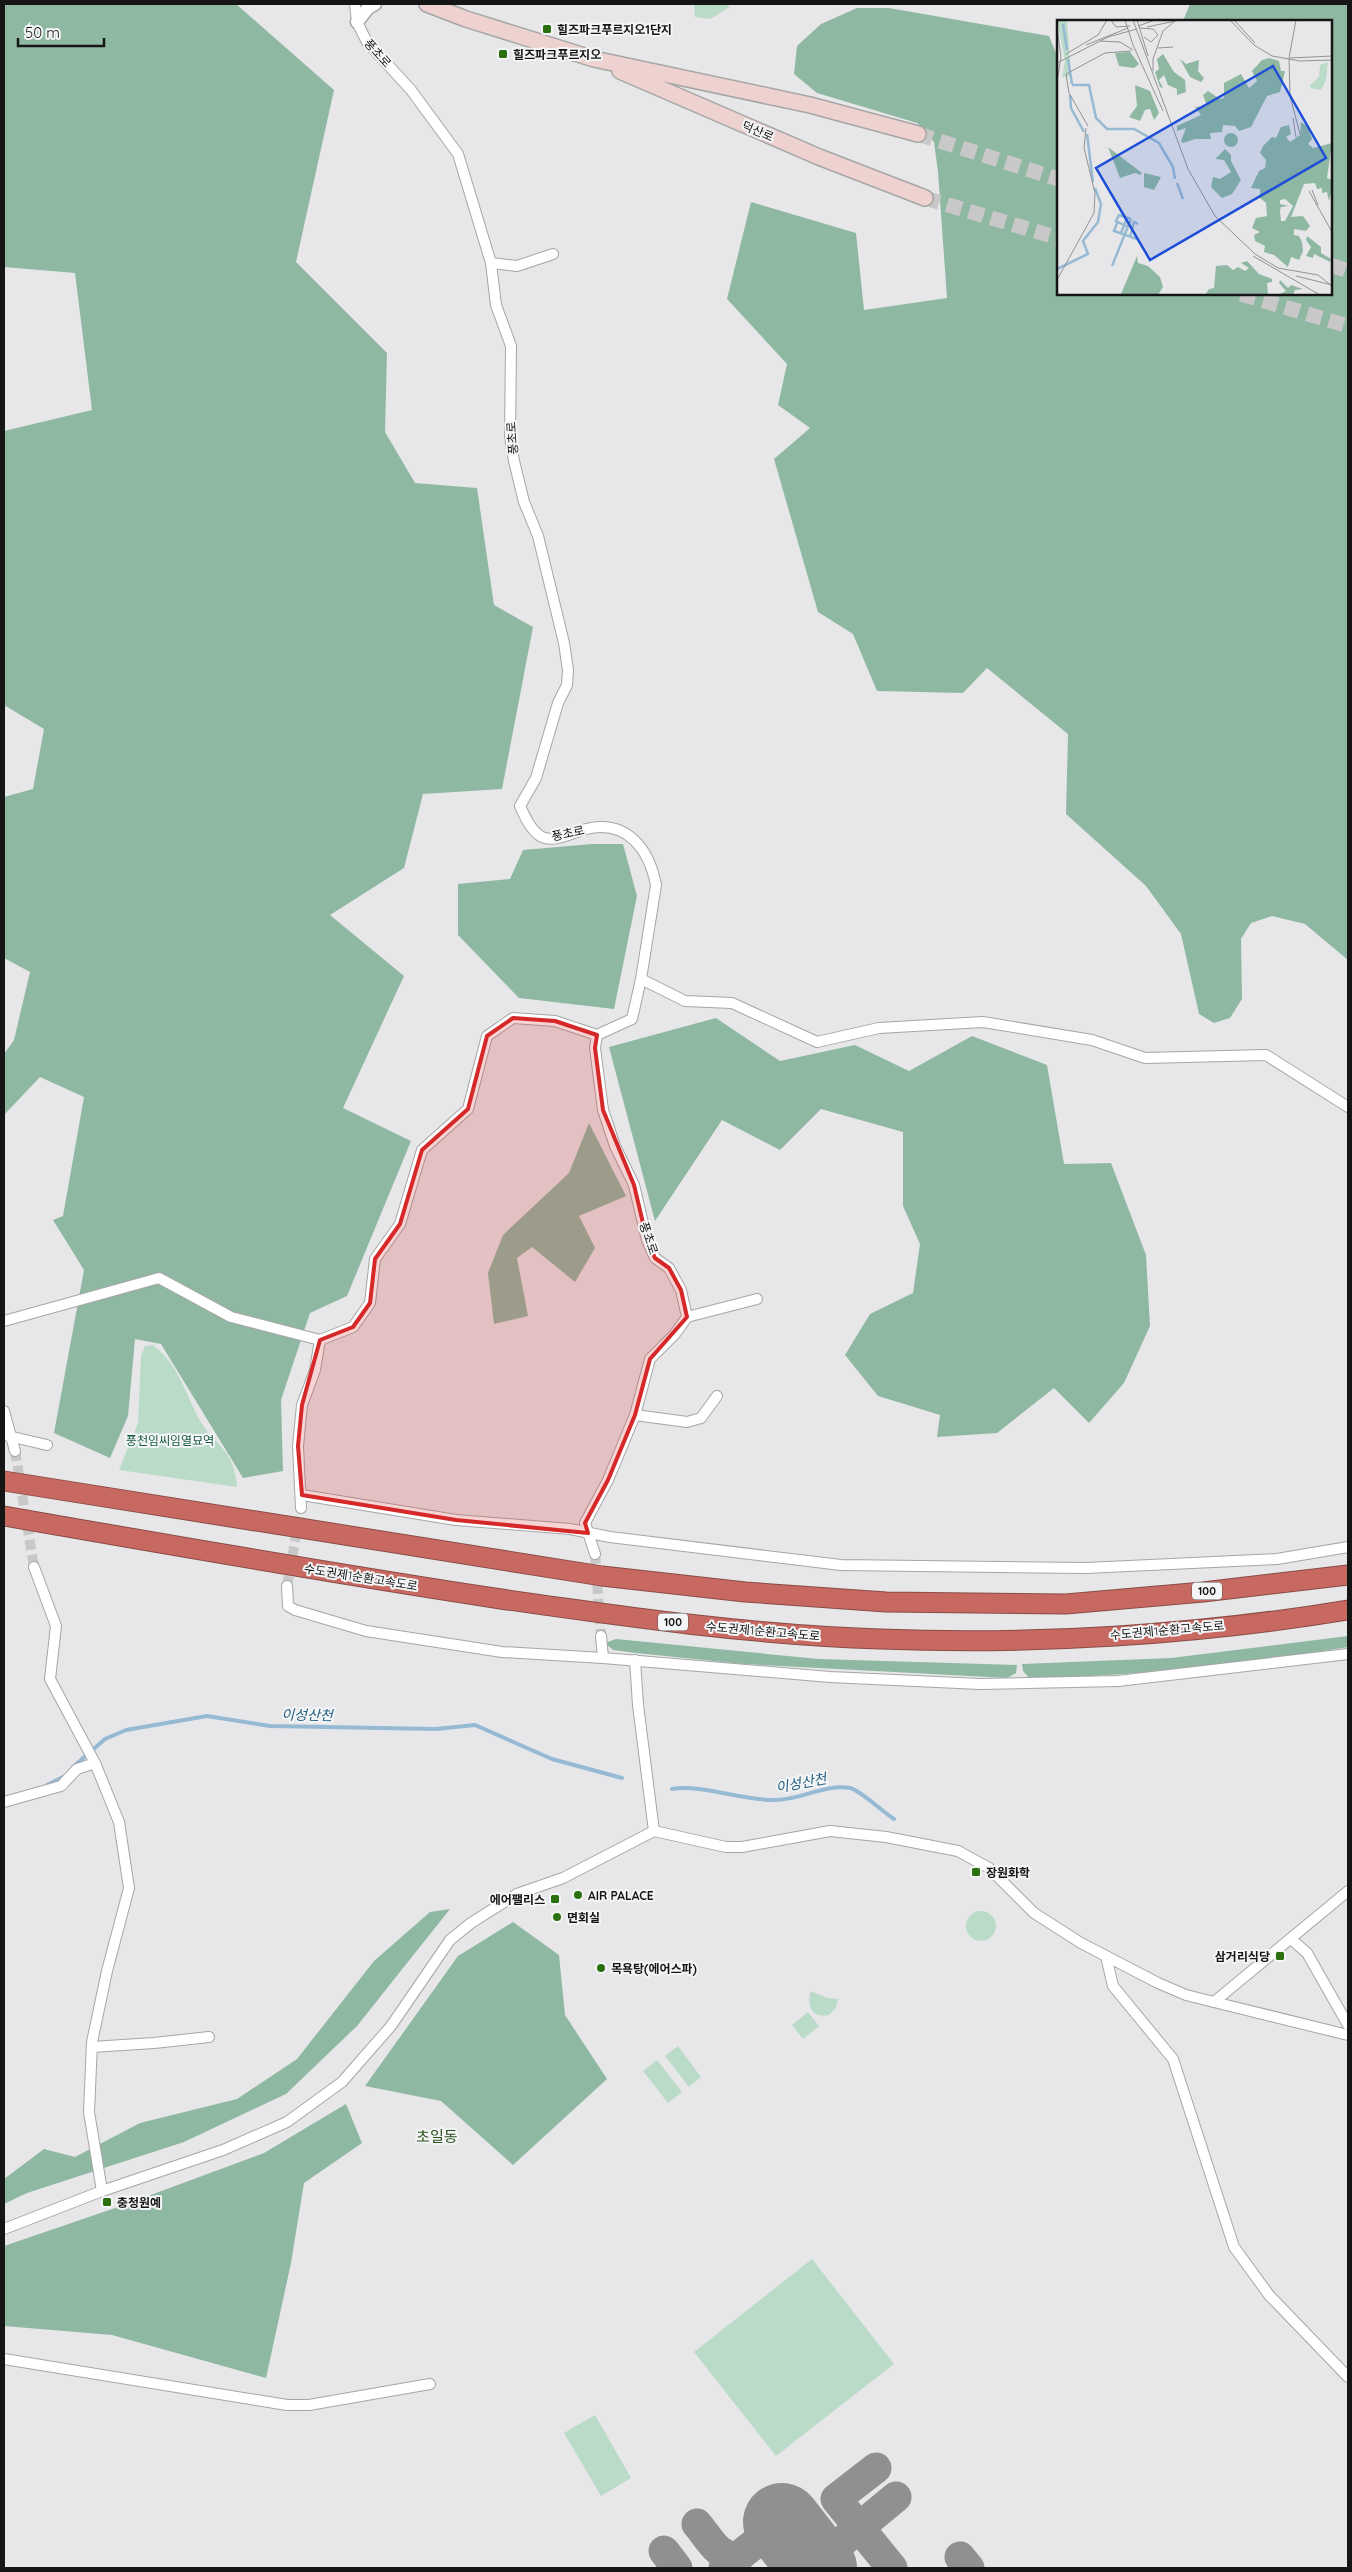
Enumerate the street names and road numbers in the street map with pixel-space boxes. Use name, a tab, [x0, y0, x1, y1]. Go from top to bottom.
street label: 풍초로	[361, 36, 395, 70]
street label: 덕산로	[740, 118, 776, 144]
street label: 풍초로	[503, 421, 521, 455]
street label: 풍초로	[550, 822, 586, 844]
street label: 풍초로	[637, 1220, 661, 1256]
street label: 수도권제1순환고속도로	[303, 1561, 419, 1593]
road number: 100	[1192, 1582, 1222, 1600]
road number: 100	[658, 1614, 688, 1630]
street label: 수도권제1순환고속도로	[1109, 1618, 1225, 1642]
street label: 수도권제1순환고속도로	[705, 1619, 821, 1643]

